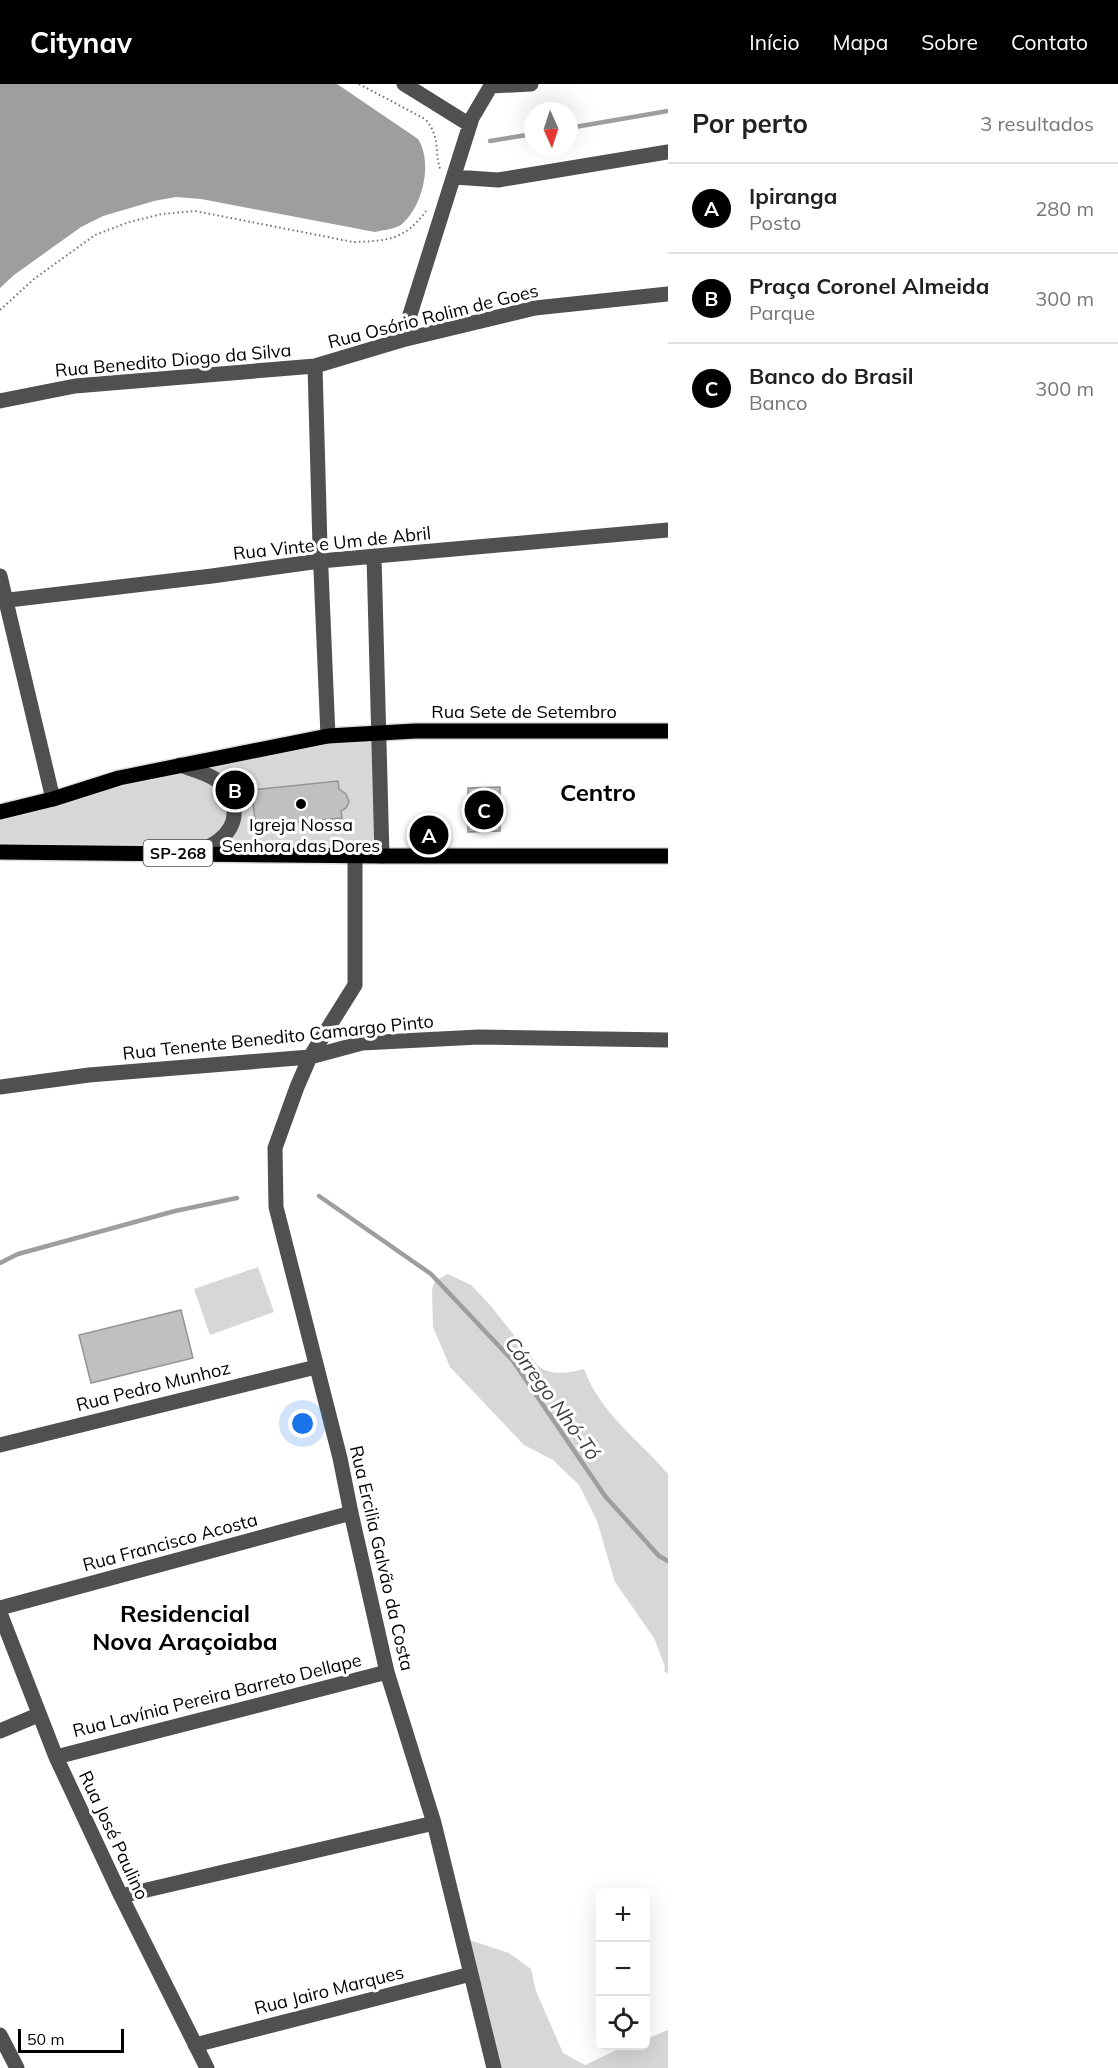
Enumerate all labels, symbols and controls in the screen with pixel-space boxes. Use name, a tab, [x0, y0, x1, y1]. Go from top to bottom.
text: Citynav	[30, 25, 132, 60]
text: Início	[749, 29, 799, 55]
text: Mapa	[832, 29, 888, 55]
text: Sobre	[921, 29, 978, 55]
text: Contato	[1011, 29, 1088, 55]
north arrow	[524, 102, 578, 156]
text: Por perto	[692, 107, 808, 140]
text: 3 resultados	[980, 111, 1094, 136]
text: Ipiranga	[749, 182, 837, 210]
text: A	[704, 196, 719, 221]
text: 280 m	[1035, 196, 1094, 221]
text: Posto	[749, 210, 801, 235]
text: Praça Coronel Almeida	[749, 272, 989, 300]
street label: Rua Osório Rolim de Goes	[325, 279, 541, 353]
text: B	[705, 286, 718, 311]
text: 300 m	[1035, 286, 1094, 311]
text: Parque	[749, 300, 815, 325]
street label: Rua Benedito Diogo da Silva	[54, 338, 292, 382]
text: Banco do Brasil	[749, 362, 914, 390]
text: C	[705, 376, 718, 401]
text: 300 m	[1035, 376, 1094, 401]
text: Banco	[749, 390, 807, 415]
street label: Rua Vinte e Um de Abril	[232, 521, 432, 565]
street label: Rua Sete de Setembro	[431, 700, 617, 723]
pin: B	[216, 768, 254, 812]
district label: Centro	[560, 777, 636, 807]
pin: C	[464, 788, 504, 832]
marker: Igreja Nossa Senhora das Dores	[294, 797, 308, 811]
pin: A	[410, 812, 448, 858]
place label: Igreja Nossa Senhora das Dores	[222, 813, 380, 857]
road number: SP-268	[144, 840, 213, 866]
street label: Rua Tenente Benedito Camargo Pinto	[121, 1009, 435, 1065]
water label: Córrego Nhó-Tó	[500, 1331, 606, 1465]
street label: Rua Pedro Munhoz	[74, 1356, 232, 1416]
your location	[288, 1409, 317, 1438]
street label: Rua Ercilia Galvão da Costa	[345, 1443, 419, 1673]
street label: Rua Francisco Acosta	[80, 1508, 260, 1576]
district label: Residencial Nova Araçoiaba	[92, 1598, 278, 1656]
street label: Rua Lavínia Pereira Barreto Dellape	[70, 1648, 364, 1742]
street label: Rua José Paulino	[74, 1767, 154, 1903]
map controls	[596, 1888, 650, 2050]
button: +	[596, 1888, 650, 1942]
button: −	[596, 1942, 650, 1996]
street label: Rua Jairo Marques	[252, 1960, 406, 2020]
button: locate	[596, 1996, 650, 2050]
scale bar	[18, 2026, 124, 2054]
text: 50 m	[27, 2029, 64, 2049]

